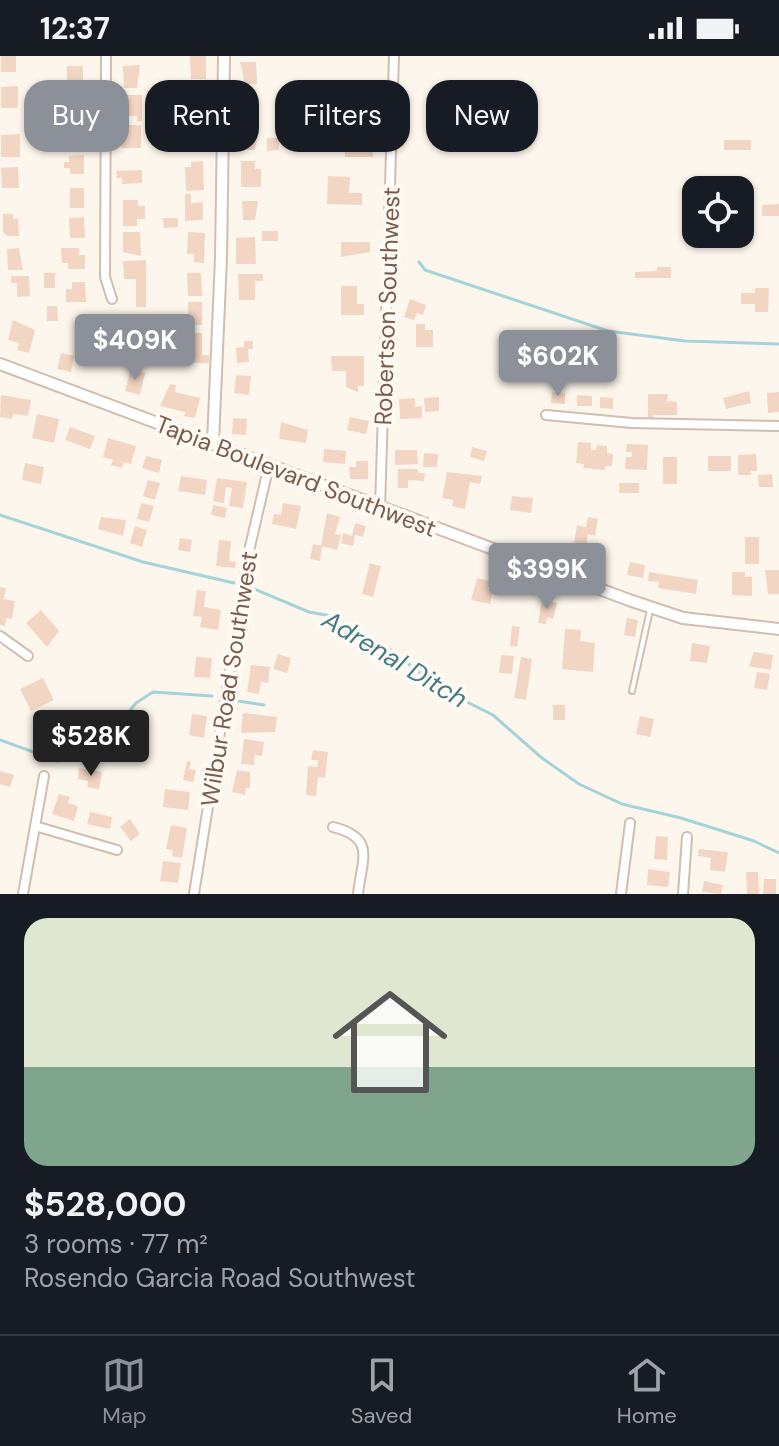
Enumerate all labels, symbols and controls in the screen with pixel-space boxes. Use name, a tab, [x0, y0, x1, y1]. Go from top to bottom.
text: 12:37	[40, 9, 110, 48]
chip: Buy	[24, 80, 129, 152]
chip: Rent	[145, 80, 259, 152]
chip: Filters	[275, 80, 410, 152]
chip: New	[426, 80, 538, 152]
map controls	[682, 176, 754, 248]
button: locate	[682, 176, 754, 248]
street label: Robertson Southwest	[367, 186, 407, 426]
pin: $409K	[79, 314, 191, 382]
text: $409K	[93, 323, 177, 357]
pin: $602K	[502, 330, 614, 398]
text: $602K	[517, 339, 599, 373]
street label: Tapia Boulevard Southwest	[151, 408, 441, 544]
pin: $399K	[491, 543, 603, 611]
street label: Wilbur Road Southwest	[193, 549, 265, 809]
text: $399K	[507, 552, 587, 586]
water label: Adrenal Ditch	[315, 602, 474, 716]
pin: $528K	[35, 710, 147, 778]
text: $528K	[51, 719, 131, 753]
icon: home	[318, 970, 462, 1114]
text: $528,000	[24, 1182, 187, 1227]
text: 3 rooms · 77 m²	[24, 1227, 208, 1261]
text: Rosendo Garcia Road Southwest	[24, 1261, 415, 1295]
tab: Map	[102, 1353, 146, 1430]
tab: Saved	[351, 1353, 412, 1430]
tab: Home	[617, 1353, 677, 1430]

